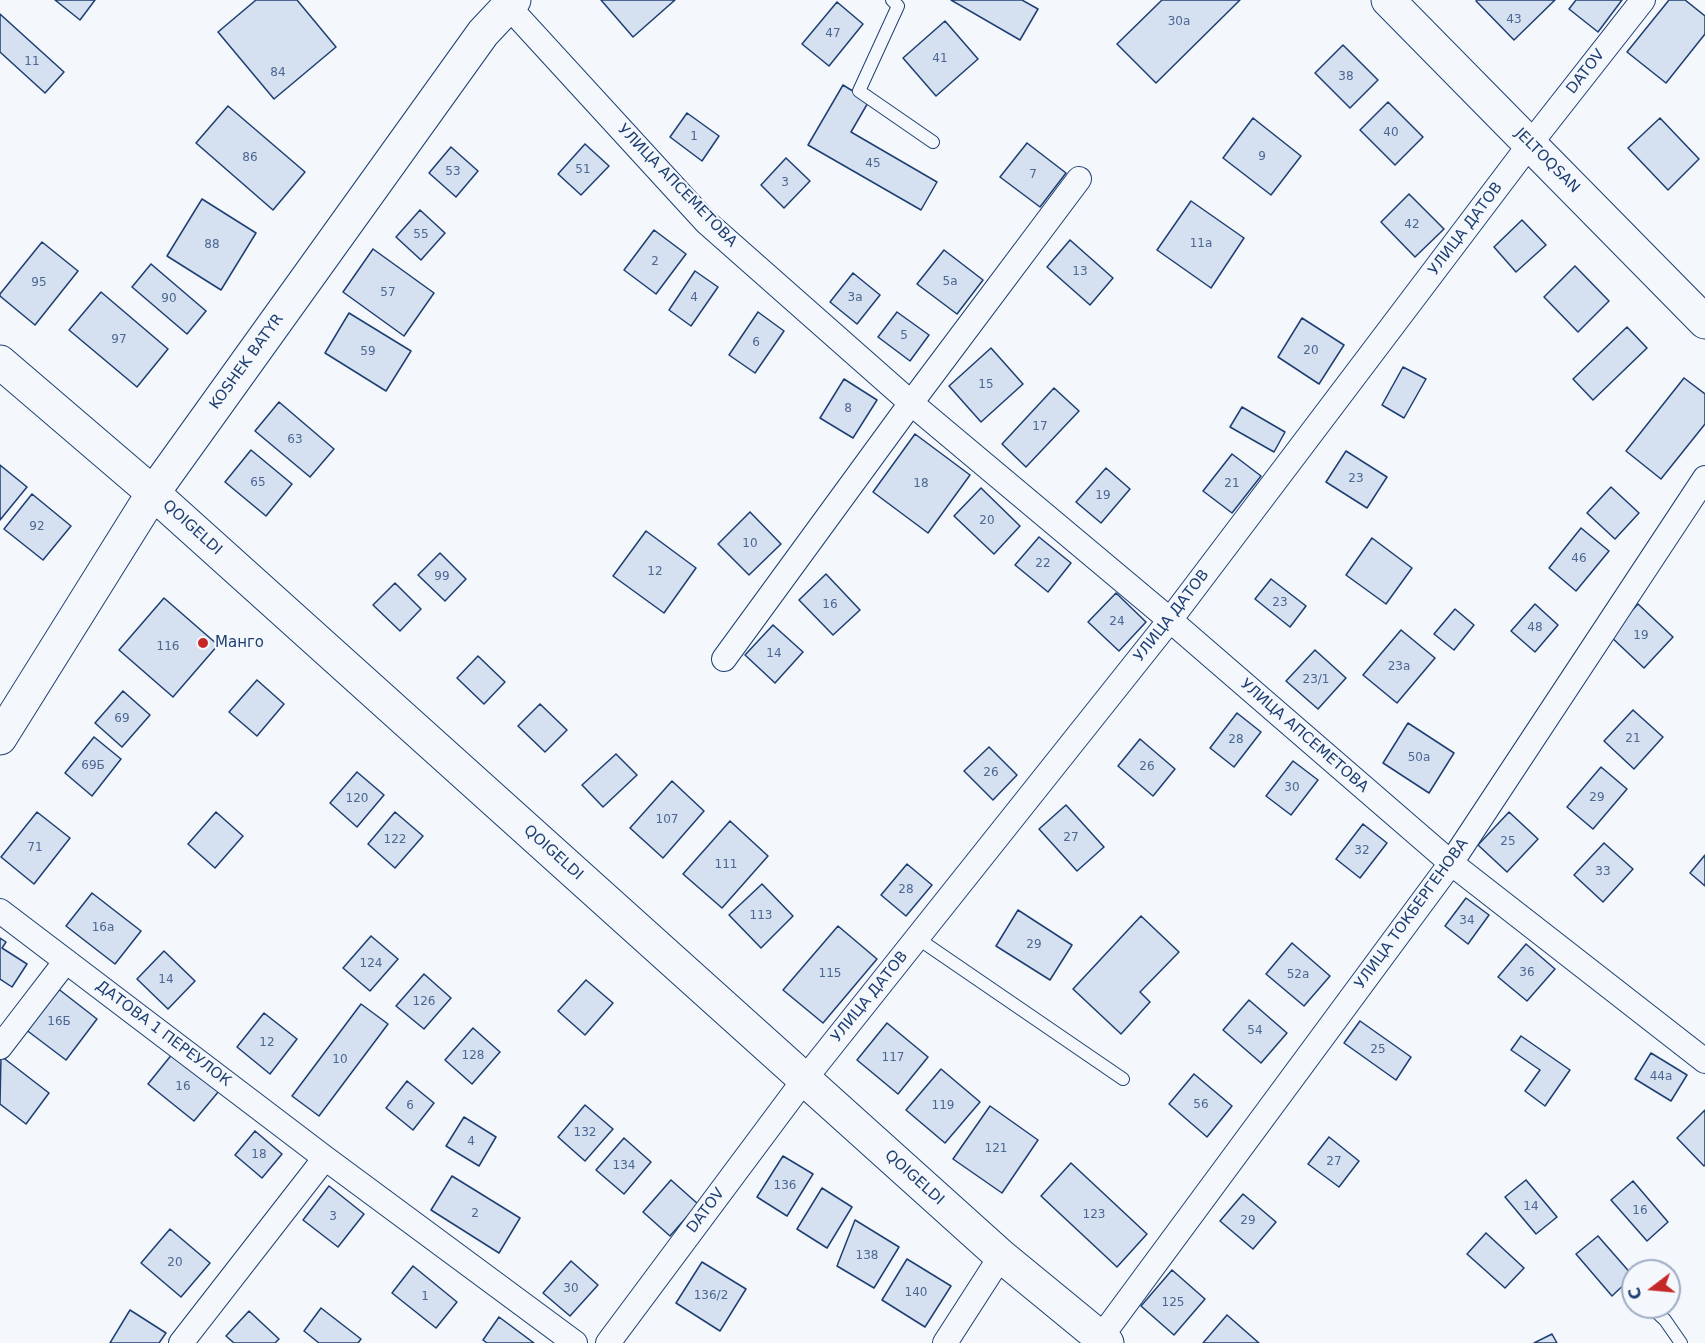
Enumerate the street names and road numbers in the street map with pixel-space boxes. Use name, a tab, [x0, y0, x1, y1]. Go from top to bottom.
street label: DATOV	[1563, 46, 1609, 98]
street label: УЛИЦА АПСЕМЕТОВА	[614, 121, 740, 251]
street label: JELTOQSAN	[1511, 125, 1583, 197]
street label: УЛИЦА ДАТОВ	[1425, 179, 1507, 279]
street label: KOSHEK BATYR	[206, 311, 288, 413]
street label: QOIGELDI	[159, 497, 225, 559]
street label: УЛИЦА ДАТОВ	[1131, 567, 1213, 665]
street label: УЛИЦА АПСЕМЕТОВА	[1236, 675, 1372, 797]
street label: QOIGELDI	[520, 822, 586, 884]
street label: УЛИЦА ТОКБЕРГЕНОВА	[1352, 835, 1472, 993]
street label: УЛИЦА ДАТОВ	[828, 948, 912, 1046]
street label: ДАТОВА 1 ПЕРЕУЛОК	[92, 977, 234, 1091]
street label: QOIGELDI	[881, 1147, 947, 1209]
street label: DATOV	[683, 1185, 729, 1237]

